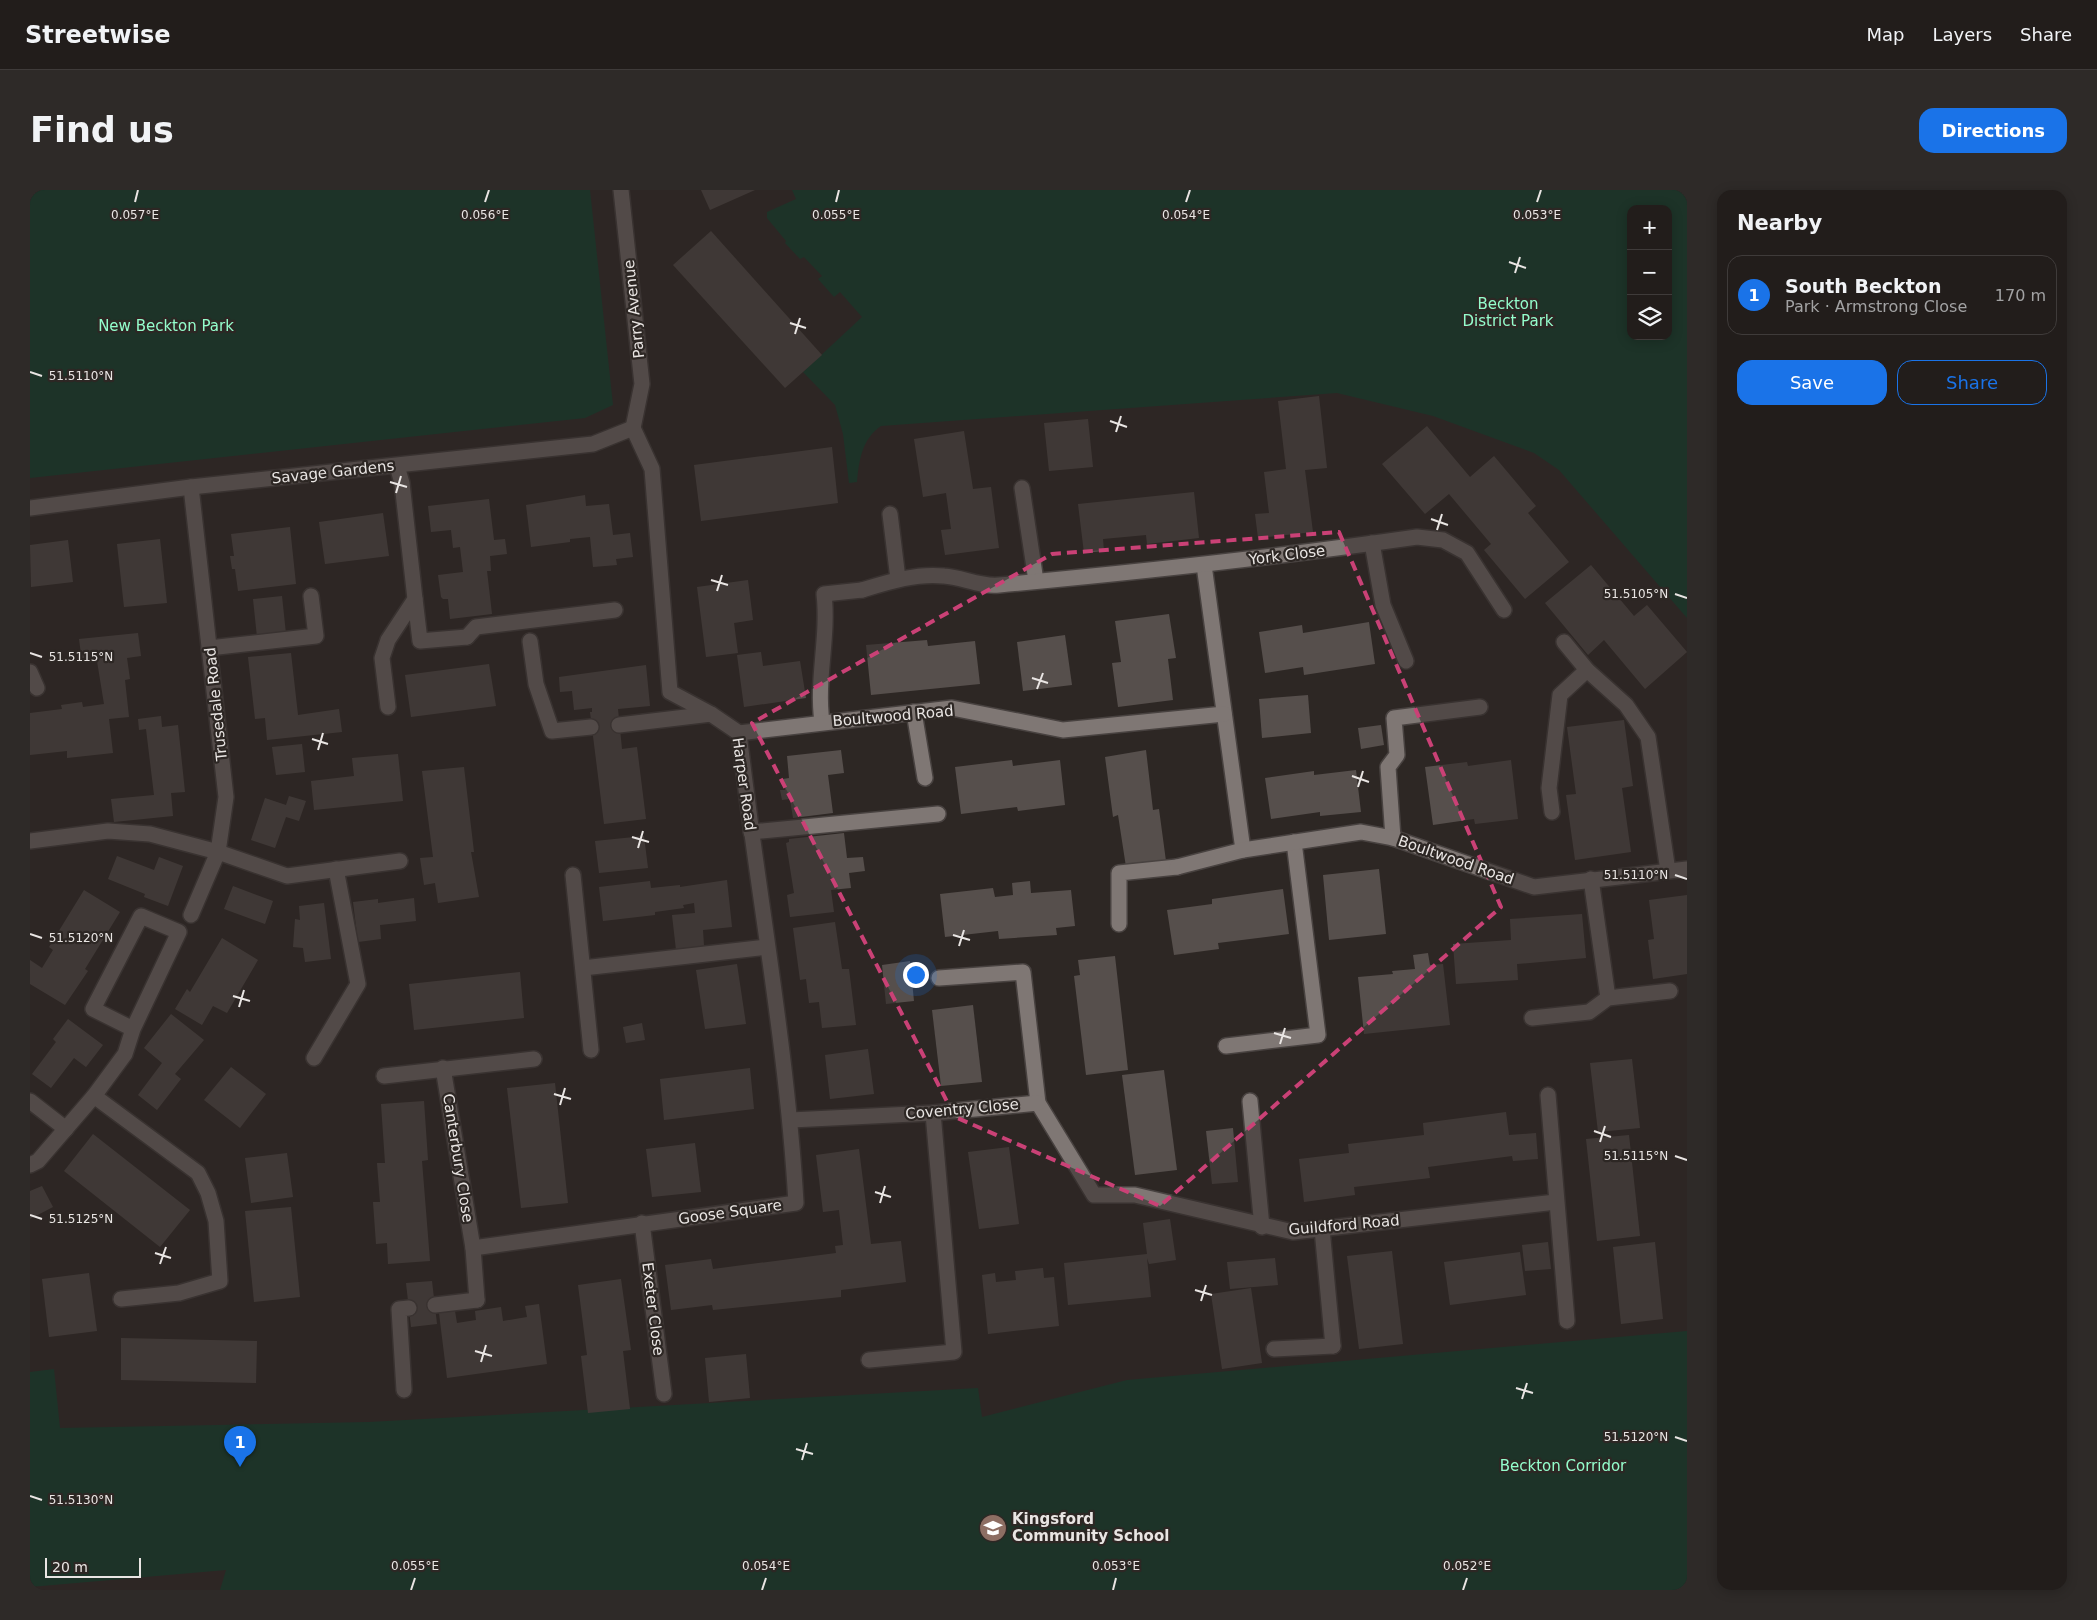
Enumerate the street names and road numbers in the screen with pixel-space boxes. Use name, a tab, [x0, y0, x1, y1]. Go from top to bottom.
street label: Parry Avenue	[620, 259, 648, 359]
street label: Savage Gardens	[271, 457, 395, 487]
street label: York Close	[1247, 541, 1326, 569]
street label: Trusedale Road	[201, 646, 231, 763]
street label: Boultwood Road	[832, 702, 954, 730]
street label: Harper Road	[729, 736, 759, 832]
street label: Boultwood Road	[1396, 832, 1516, 888]
street label: Canterbury Close	[439, 1092, 477, 1224]
street label: Coventry Close	[905, 1095, 1019, 1123]
street label: Goose Square	[677, 1196, 783, 1228]
street label: Guildford Road	[1288, 1211, 1400, 1239]
street label: Exeter Close	[638, 1261, 668, 1357]

